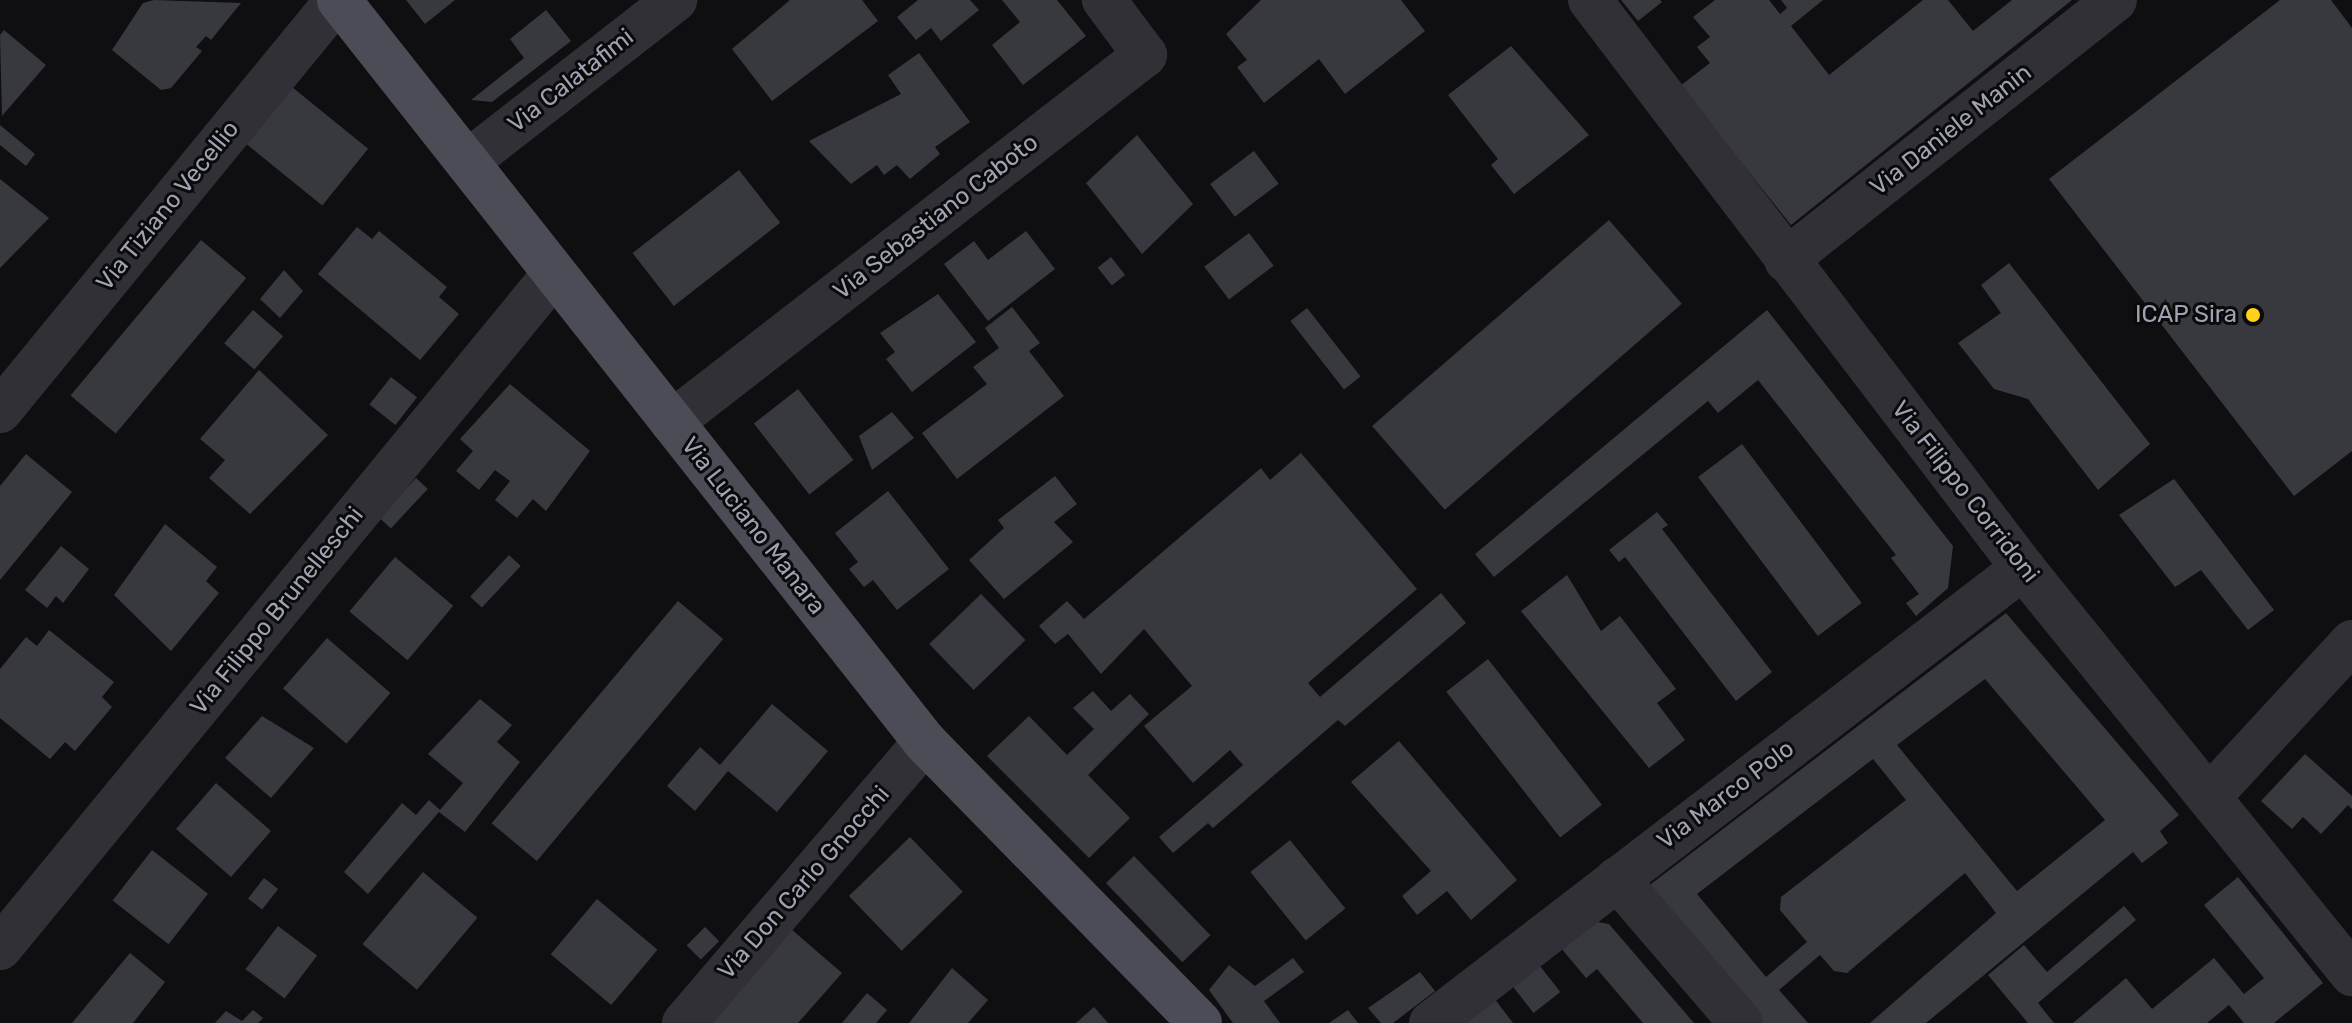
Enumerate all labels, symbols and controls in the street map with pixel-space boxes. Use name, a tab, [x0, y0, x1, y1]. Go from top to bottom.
street label: Via Calatafimi	[502, 23, 640, 139]
street label: Via Daniele Manin	[1865, 58, 2037, 202]
street label: Via Tiziano Vecellio	[90, 115, 246, 297]
street label: Via Sebastiano Caboto	[828, 128, 1044, 306]
place label: ICAP Sira	[2134, 301, 2237, 329]
marker: ICAP Sira	[2244, 306, 2262, 324]
street label: Via Filippo Corridoni	[1885, 395, 2045, 589]
street label: Via Luciano Manara	[675, 432, 831, 620]
street label: Via Filippo Brunelleschi	[184, 501, 370, 721]
street label: Via Marco Polo	[1652, 734, 1800, 856]
street label: Via Don Carlo Gnocchi	[712, 780, 896, 986]

